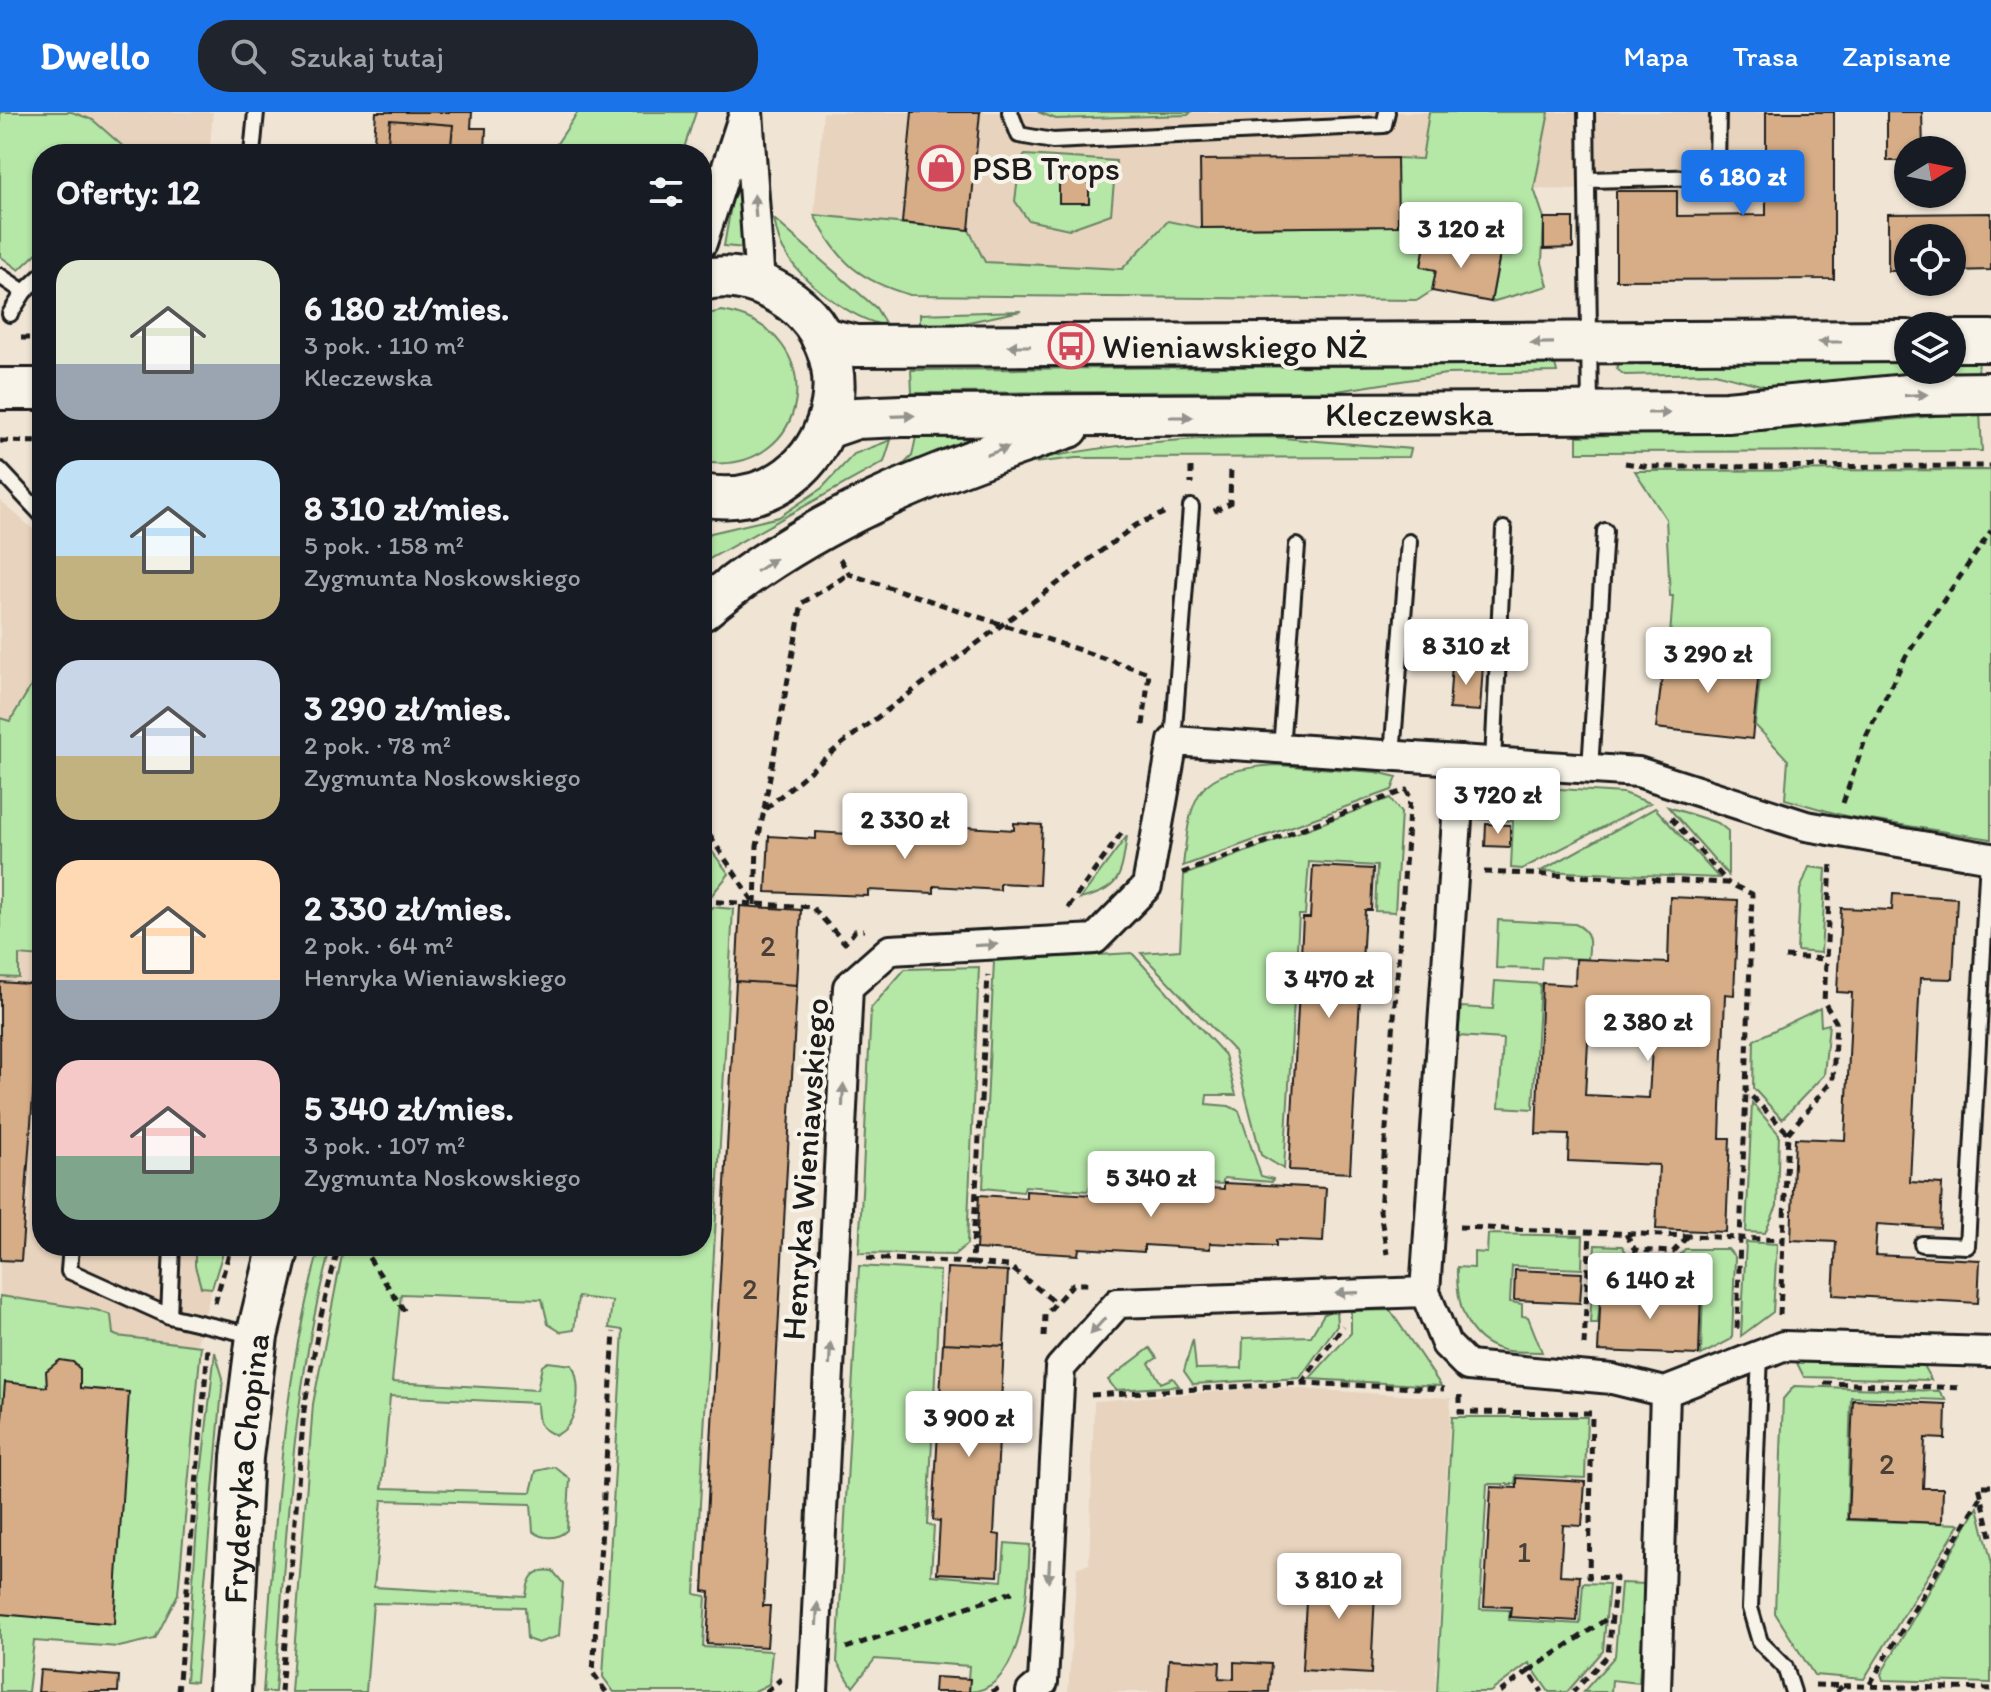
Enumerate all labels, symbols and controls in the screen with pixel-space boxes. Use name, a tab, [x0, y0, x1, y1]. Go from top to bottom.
search box	[198, 20, 758, 92]
text: Dwello	[40, 33, 150, 79]
icon: search	[226, 34, 270, 78]
text: Szukaj tutaj	[290, 38, 444, 75]
text: Mapa	[1623, 39, 1689, 73]
text: Trasa	[1733, 39, 1798, 73]
text: Zapisane	[1842, 39, 1951, 73]
north arrow	[1894, 136, 1966, 208]
map controls	[1894, 136, 1966, 384]
shop icon: PSB Trops	[917, 144, 965, 192]
place label: PSB Trops	[972, 148, 1120, 189]
pin: 6 180 zł	[1660, 150, 1826, 218]
text: 6 180 zł	[1699, 160, 1787, 192]
icon: filters	[644, 170, 688, 214]
text: Oferty: 12	[56, 172, 200, 213]
one-way arrow	[748, 193, 761, 218]
pin: 3 120 zł	[1378, 202, 1544, 270]
text: 3 120 zł	[1417, 212, 1505, 244]
button: locate	[1894, 224, 1966, 296]
text: 6 180 zł/mies.	[304, 288, 509, 329]
icon: home	[120, 292, 216, 388]
button: layers	[1894, 312, 1966, 384]
bus stop icon: Wieniawskiego NŻ	[1047, 322, 1095, 370]
place label: Wieniawskiego NŻ	[1102, 326, 1367, 367]
text: 3 pok. · 110 m²	[304, 329, 465, 361]
one-way arrow	[1817, 336, 1842, 348]
one-way arrow	[1529, 337, 1554, 349]
one-way arrow	[1006, 340, 1031, 352]
text: Kleczewska	[304, 361, 433, 393]
one-way arrow	[1904, 388, 1929, 401]
street label: Kleczewska	[1325, 393, 1494, 434]
one-way arrow	[1647, 407, 1672, 419]
one-way arrow	[891, 410, 916, 423]
one-way arrow	[1169, 410, 1194, 423]
one-way arrow	[986, 444, 1010, 457]
text: 8 310 zł/mies.	[304, 488, 510, 529]
icon: home	[120, 492, 216, 588]
text: 5 pok. · 158 m²	[304, 529, 464, 561]
one-way arrow	[755, 558, 776, 573]
text: Zygmunta Noskowskiego	[304, 561, 581, 593]
pin: 8 310 zł	[1383, 619, 1549, 687]
pin: 3 290 zł	[1625, 627, 1791, 695]
text: 8 310 zł	[1422, 629, 1510, 661]
text: 3 290 zł	[1664, 637, 1752, 669]
text: 3 290 zł/mies.	[304, 688, 511, 729]
icon: home	[120, 692, 216, 788]
text: 2 pok. · 78 m²	[304, 729, 451, 761]
text: Zygmunta Noskowskiego	[304, 761, 581, 793]
pin: 3 720 zł	[1415, 768, 1581, 836]
text: 3 720 zł	[1454, 778, 1542, 810]
pin: 2 330 zł	[822, 793, 988, 861]
text: 2 330 zł	[860, 803, 950, 835]
text: 2 330 zł/mies.	[304, 888, 512, 929]
icon: home	[120, 892, 216, 988]
house number: 2	[760, 927, 776, 964]
text: 2 pok. · 64 m²	[304, 929, 453, 961]
one-way arrow	[974, 938, 999, 951]
pin: 3 470 zł	[1246, 952, 1412, 1020]
text: Henryka Wieniawskiego	[304, 961, 567, 993]
text: 3 470 zł	[1284, 962, 1374, 994]
pin: 2 380 zł	[1565, 995, 1731, 1063]
street label: Henryka Wieniawskiego	[773, 996, 837, 1342]
text: 2 380 zł	[1603, 1005, 1693, 1037]
one-way arrow	[836, 1082, 849, 1107]
text: 5 340 zł/mies.	[304, 1088, 514, 1129]
icon: home	[120, 1092, 216, 1188]
text: 3 pok. · 107 m²	[304, 1129, 466, 1161]
pin: 5 340 zł	[1068, 1151, 1234, 1219]
text: Zygmunta Noskowskiego	[304, 1161, 581, 1193]
text: 5 340 zł	[1106, 1161, 1196, 1193]
pin: 6 140 zł	[1567, 1253, 1733, 1321]
text: 6 140 zł	[1606, 1263, 1694, 1295]
house number: 2	[742, 1270, 758, 1307]
one-way arrow	[1334, 1287, 1359, 1299]
one-way arrow	[1089, 1316, 1107, 1335]
street label: Fryderyka Chopina	[214, 1331, 278, 1605]
one-way arrow	[823, 1341, 836, 1366]
pin: 3 900 zł	[886, 1391, 1052, 1459]
text: 3 900 zł	[923, 1401, 1015, 1433]
house number: 2	[1879, 1445, 1895, 1482]
house number: 1	[1517, 1533, 1531, 1570]
pin: 3 810 zł	[1256, 1553, 1422, 1621]
one-way arrow	[1042, 1559, 1055, 1584]
text: 3 810 zł	[1295, 1563, 1383, 1595]
one-way arrow	[810, 1601, 823, 1626]

